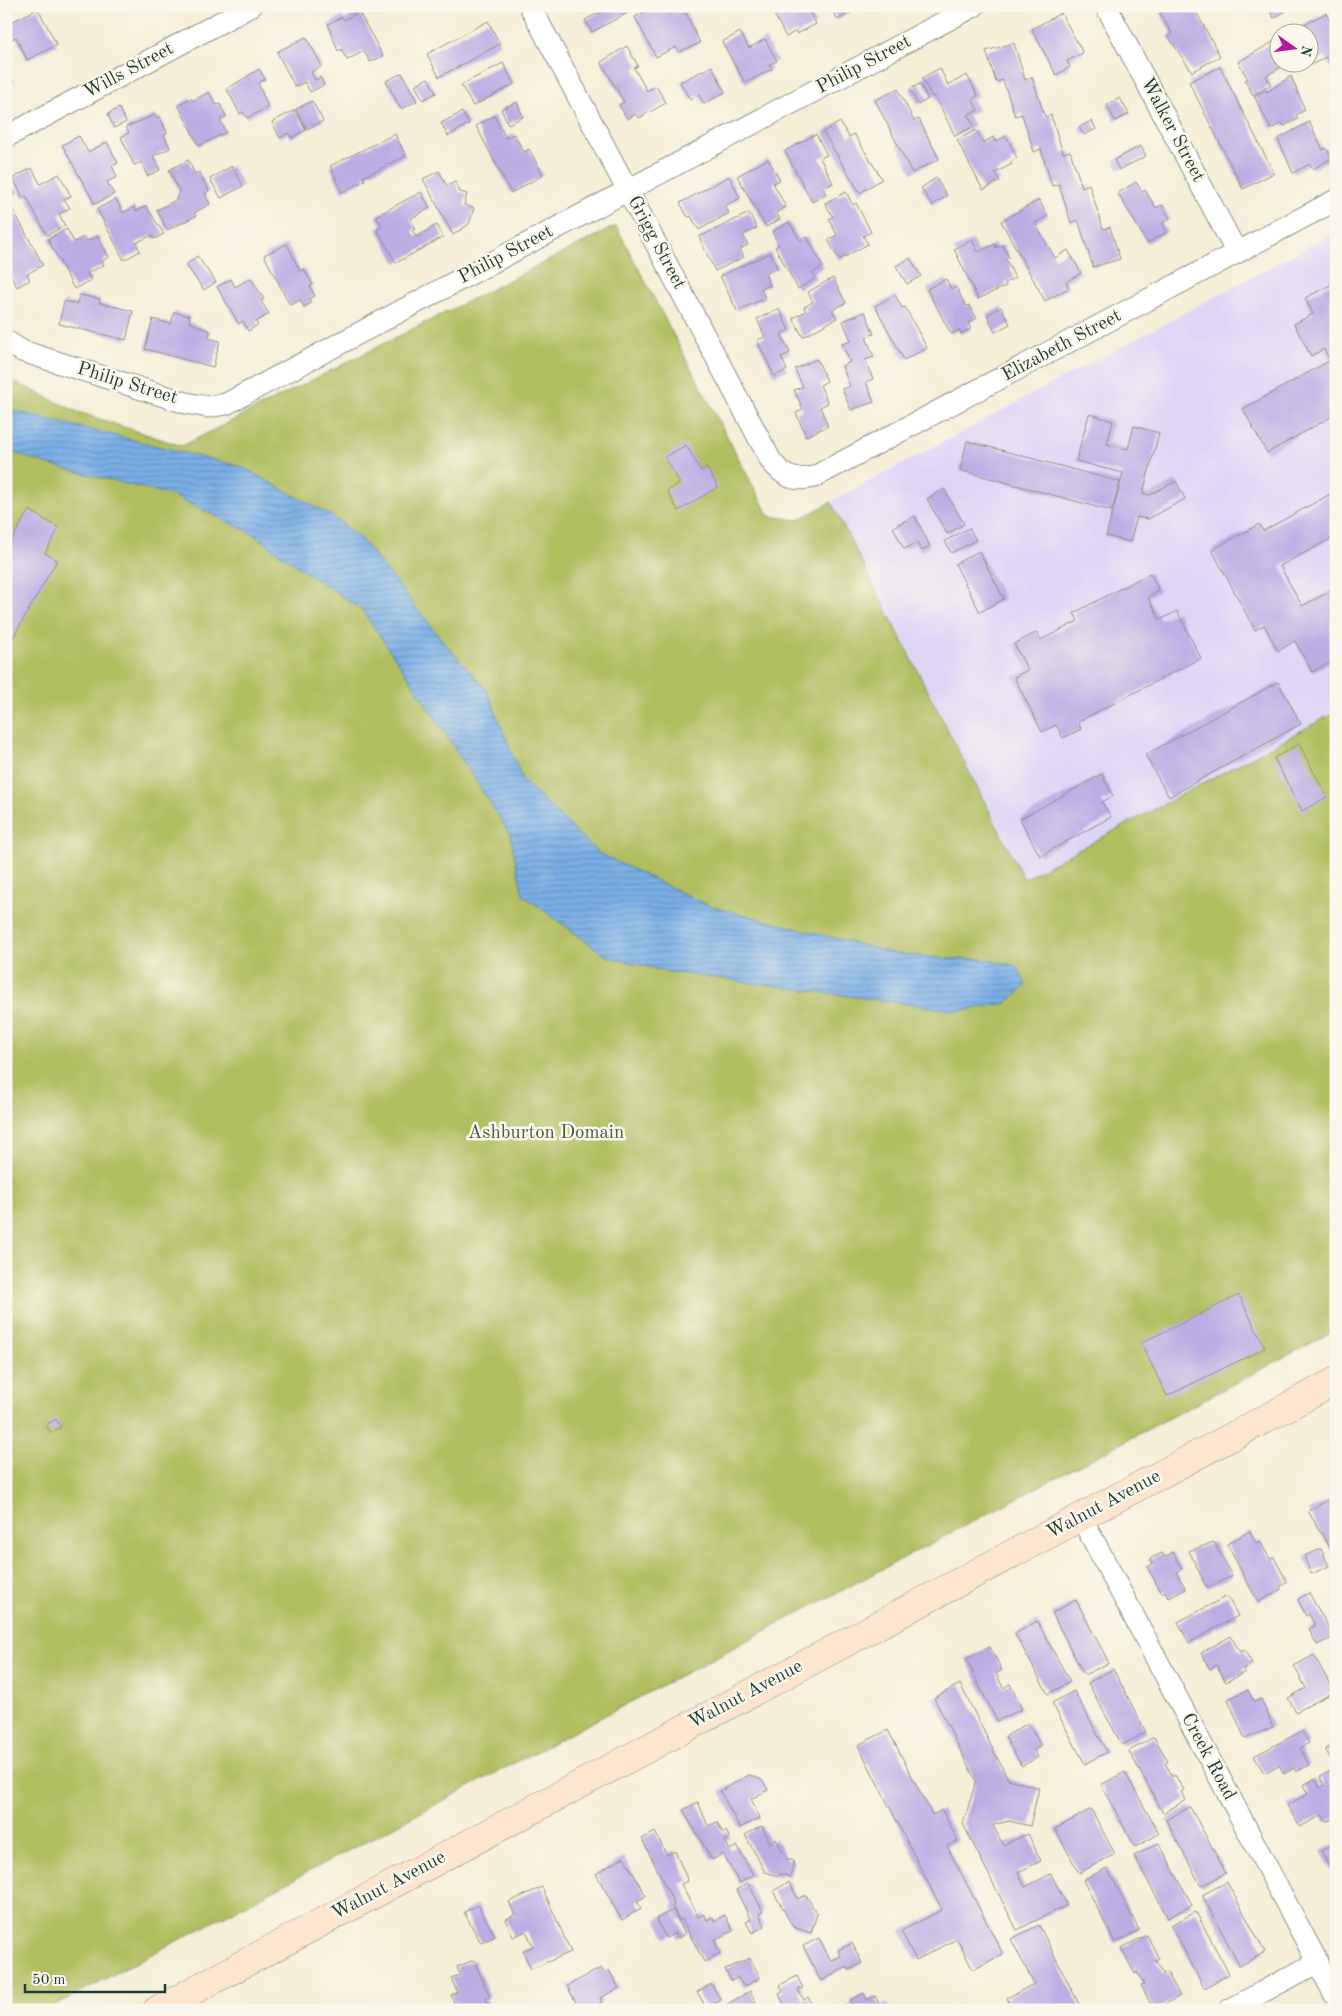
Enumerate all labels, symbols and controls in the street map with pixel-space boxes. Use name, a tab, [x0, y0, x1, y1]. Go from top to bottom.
north arrow	[1270, 22, 1320, 72]
street label: Philip Street	[814, 32, 914, 98]
street label: Wills Street	[81, 39, 177, 103]
text: N	[1297, 44, 1314, 58]
street label: Walker Street	[1137, 75, 1207, 185]
street label: Grigg Street	[623, 193, 689, 293]
street label: Philip Street	[456, 222, 556, 288]
street label: Elizabeth Street	[999, 307, 1125, 385]
street label: Philip Street	[74, 360, 180, 408]
park label: Ashburton Domain	[468, 1124, 624, 1143]
street label: Walnut Avenue	[1044, 1467, 1164, 1543]
street label: Walnut Avenue	[686, 1657, 806, 1733]
street label: Creek Road	[1177, 1710, 1239, 1804]
street label: Walnut Avenue	[329, 1848, 449, 1924]
scale bar	[25, 1961, 165, 1993]
text: 50 m	[32, 1973, 66, 1988]

